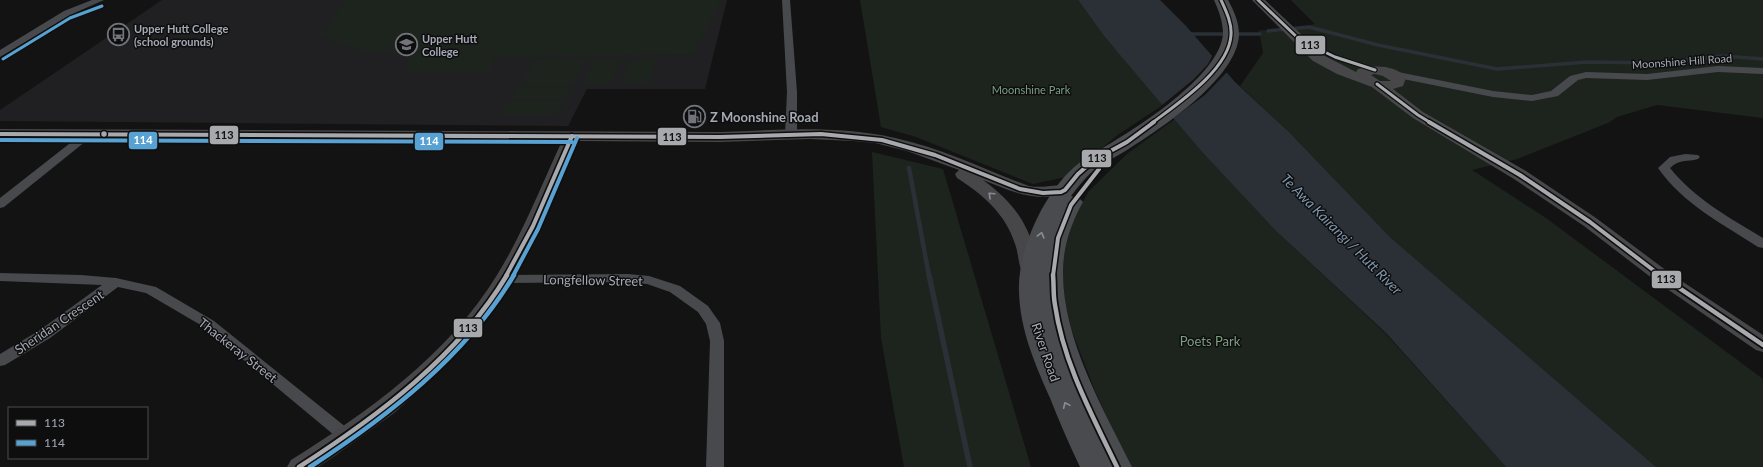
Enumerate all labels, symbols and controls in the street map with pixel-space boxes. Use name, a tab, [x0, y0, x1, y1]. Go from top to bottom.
bus stop icon: Upper Hutt College (school grounds)	[105, 21, 131, 47]
place label: Upper Hutt College (school grounds)	[134, 22, 228, 48]
school or university icon: Upper Hutt College	[393, 31, 419, 57]
place label: Upper Hutt College	[422, 32, 477, 58]
line badge: 113	[1295, 35, 1326, 55]
text: 113	[1300, 38, 1320, 51]
street label: Moonshine Hill Road	[1632, 51, 1732, 71]
park label: Moonshine Park	[992, 83, 1071, 96]
fuel station icon: Z Moonshine Road	[681, 104, 707, 130]
place label: Z Moonshine Road	[710, 109, 819, 125]
line badge: 113	[209, 125, 239, 145]
line badge: 113	[657, 127, 687, 146]
text: 113	[214, 128, 234, 141]
unlabelled marker	[99, 129, 109, 139]
text: 113	[662, 130, 682, 143]
line badge: 114	[128, 131, 158, 150]
line badge: 114	[414, 132, 444, 151]
text: 114	[133, 133, 153, 146]
text: 114	[419, 134, 439, 147]
line badge: 113	[1081, 149, 1112, 168]
text: 113	[1087, 151, 1107, 164]
water label: Te Awa Kairangi / Hutt River	[1278, 170, 1406, 298]
one-way arrow	[988, 192, 996, 200]
one-way arrow	[1037, 231, 1045, 238]
line badge: 113	[1651, 270, 1682, 289]
street label: Longfellow Street	[543, 271, 643, 289]
text: 113	[1656, 272, 1676, 285]
street label: Sheridan Crescent	[12, 286, 107, 358]
street label: Thackeray Street	[195, 314, 281, 386]
line badge: 113	[453, 318, 483, 338]
street label: River Road	[1028, 320, 1064, 384]
text: 113	[458, 321, 478, 334]
park label: Poets Park	[1180, 333, 1241, 349]
one-way arrow	[1063, 402, 1071, 410]
legend	[8, 407, 148, 459]
text: 113	[44, 415, 65, 430]
text: 114	[44, 435, 65, 450]

